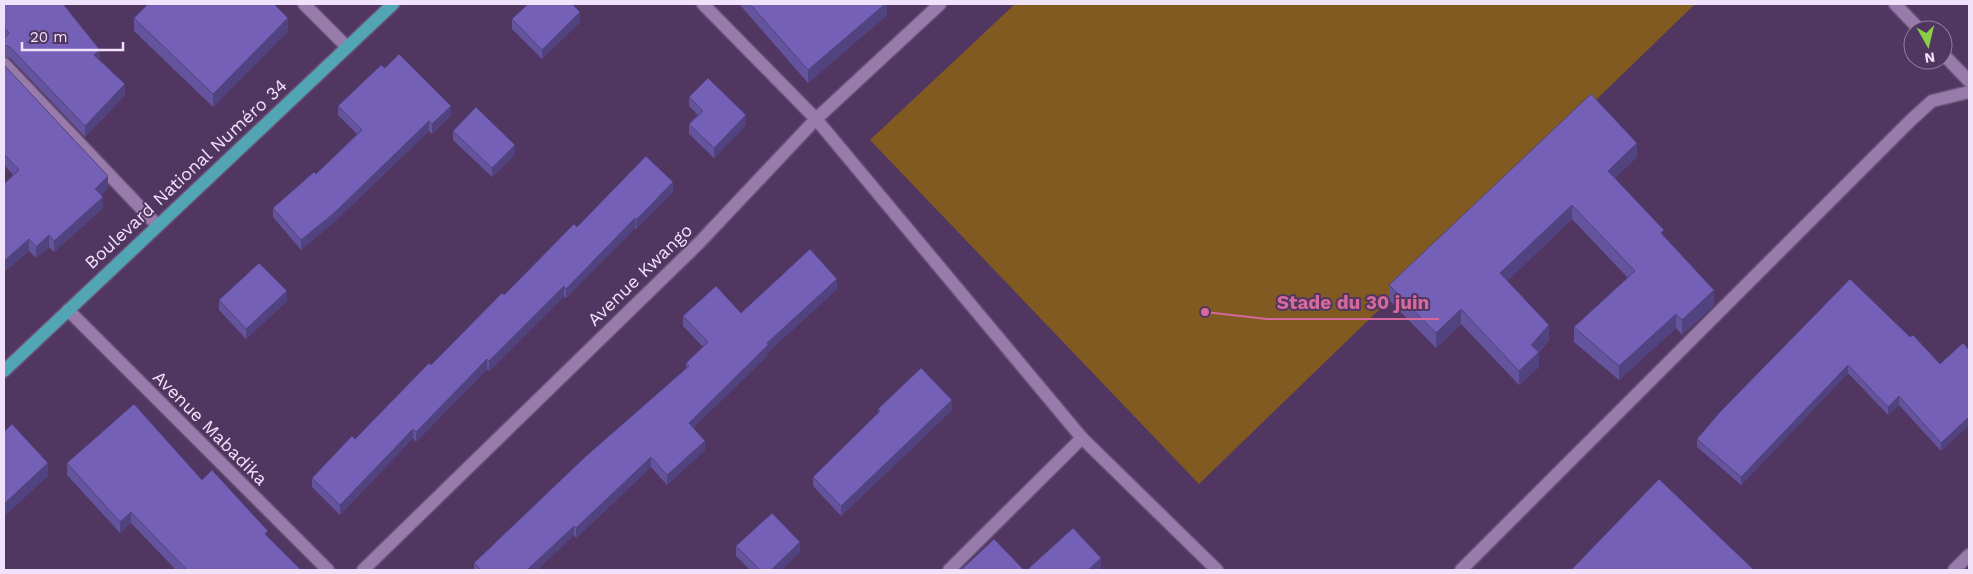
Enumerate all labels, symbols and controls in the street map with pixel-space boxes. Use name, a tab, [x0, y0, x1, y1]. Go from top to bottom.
scale bar	[22, 20, 124, 52]
north arrow	[1903, 20, 1953, 70]
text: 20 m	[30, 28, 68, 46]
text: N	[1924, 49, 1936, 67]
street label: Boulevard National Numéro 34	[80, 74, 291, 273]
street label: Avenue Kwango	[583, 219, 696, 330]
callout: Stade du 30 juin	[1267, 285, 1439, 319]
text: Stade du 30 juin	[1277, 291, 1429, 314]
street label: Avenue Mabadika	[149, 366, 272, 489]

